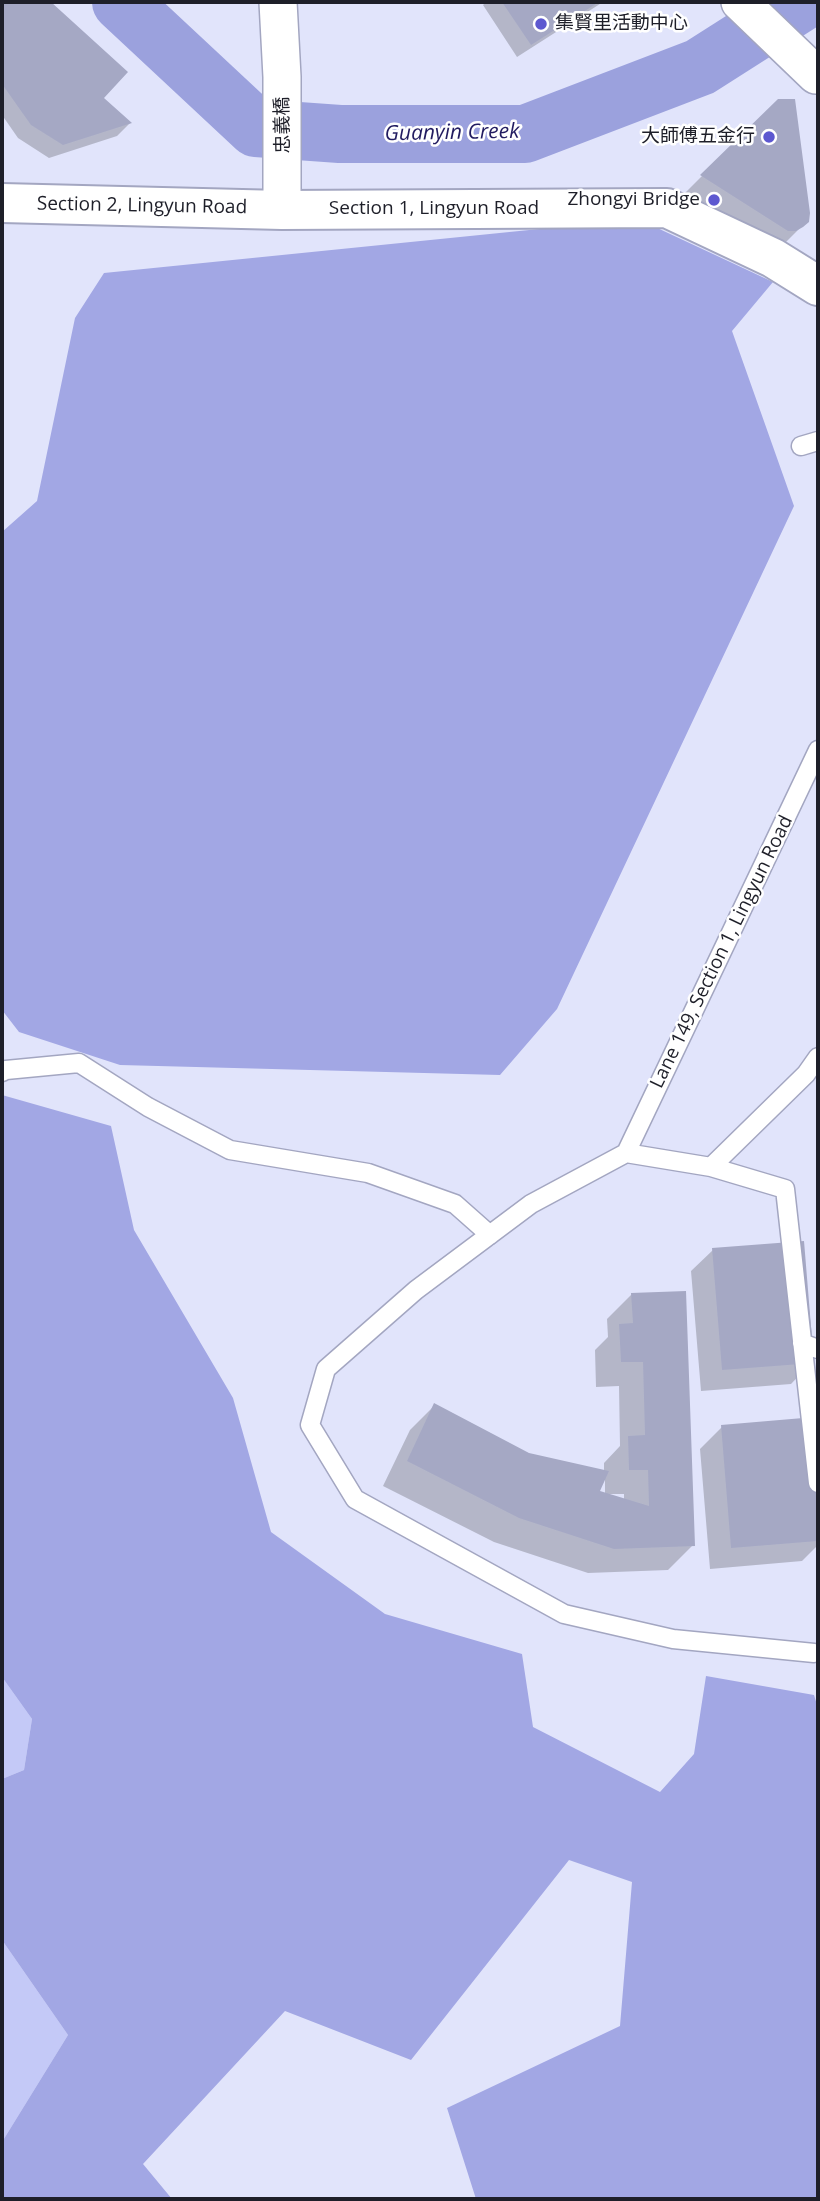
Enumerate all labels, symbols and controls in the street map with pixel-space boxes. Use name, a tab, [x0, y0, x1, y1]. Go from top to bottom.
place label: 集賢里活動中心	[555, 13, 688, 35]
marker: 集賢里活動中心	[533, 16, 549, 32]
street label: 忠義橋	[271, 96, 295, 154]
water label: Guanyin Creek	[384, 119, 520, 147]
place label: 大師傅五金行	[641, 126, 755, 148]
marker: 大師傅五金行	[761, 129, 777, 145]
place label: Zhongyi Bridge	[567, 189, 700, 211]
marker: Zhongyi Bridge	[706, 192, 722, 208]
street label: Section 2, Lingyun Road	[37, 193, 247, 219]
street label: Section 1, Lingyun Road	[329, 198, 539, 220]
street label: Lane 149, Section 1, Lingyun Road	[646, 812, 798, 1092]

